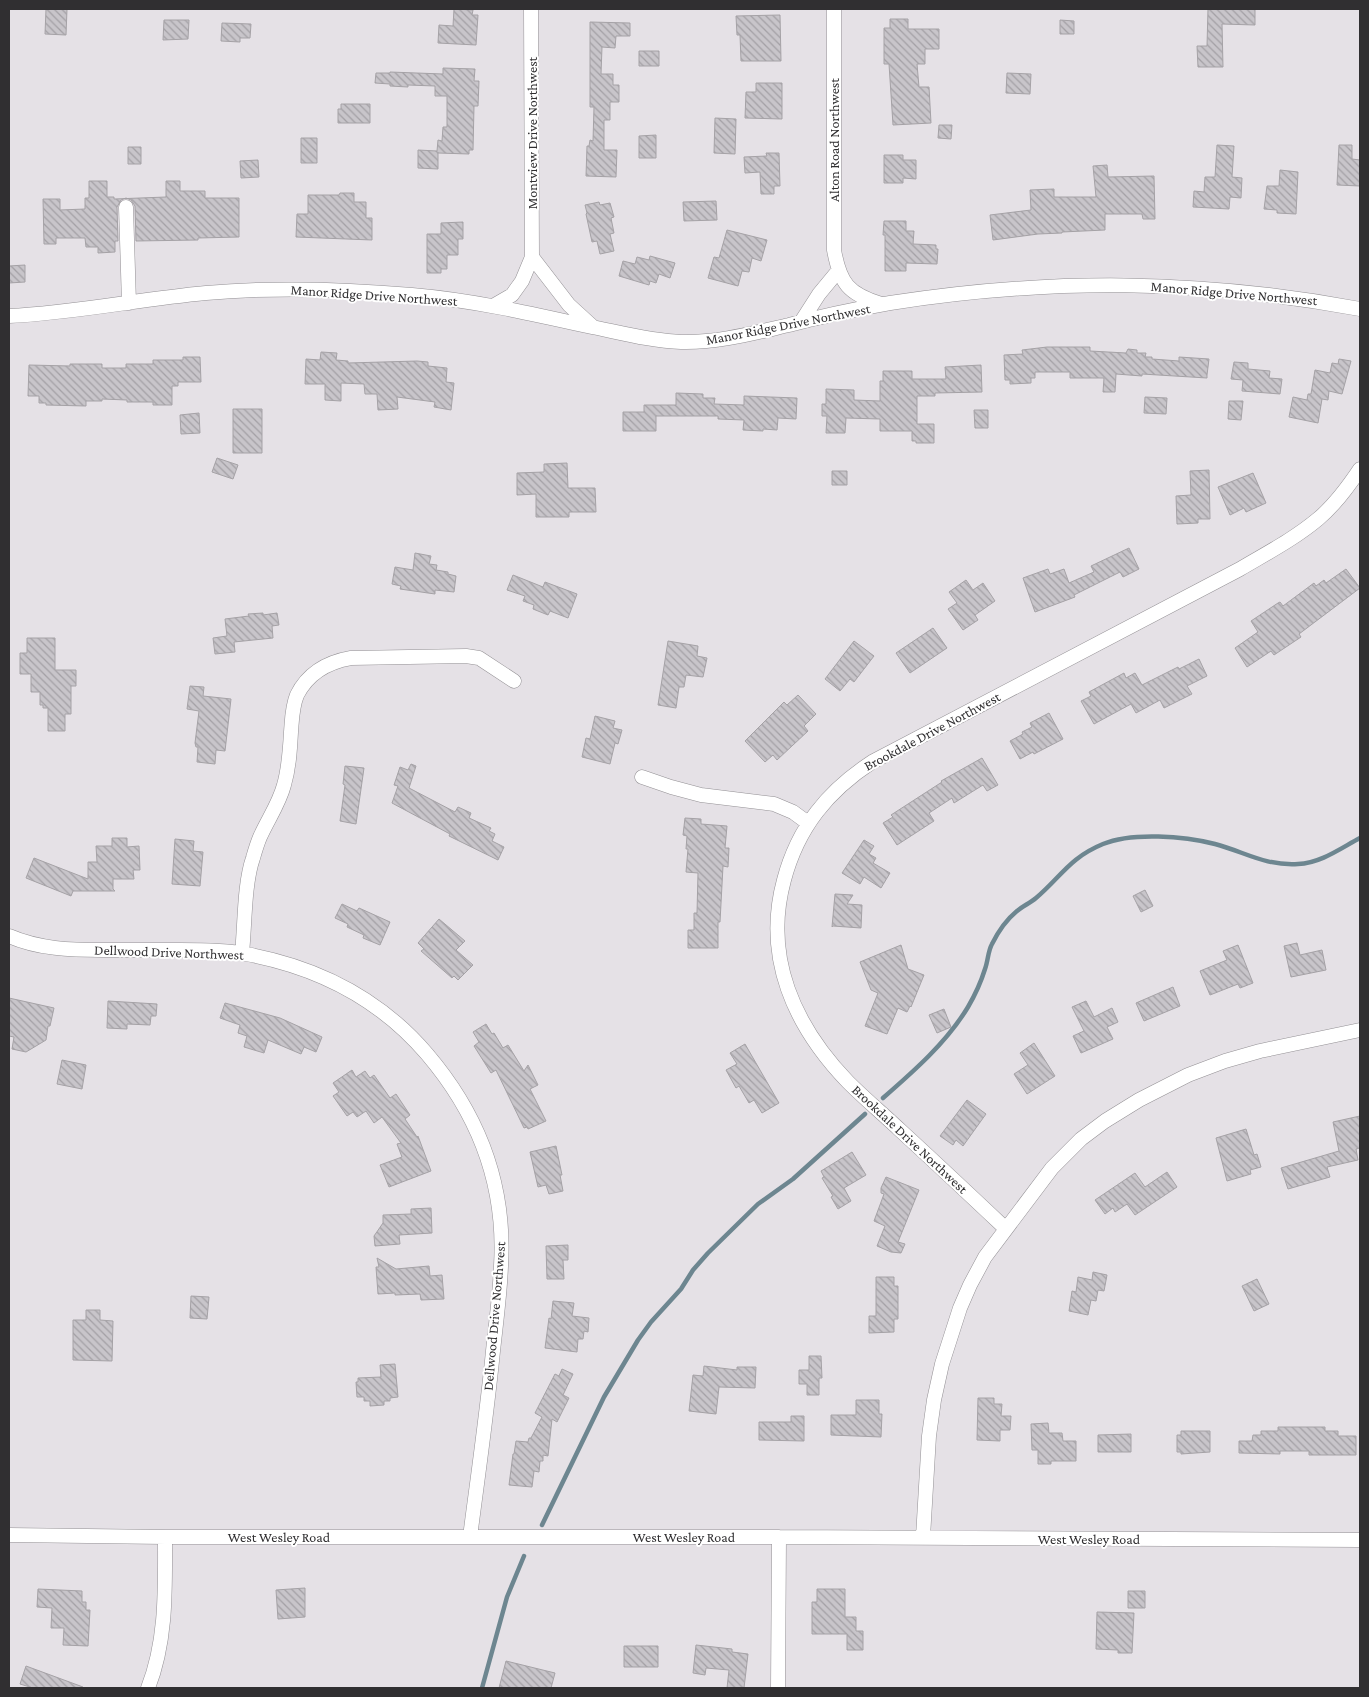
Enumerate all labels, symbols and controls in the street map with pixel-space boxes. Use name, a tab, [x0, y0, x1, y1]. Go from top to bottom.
street label: Montview Drive Northwest	[524, 56, 540, 209]
street label: Alton Road Northwest	[826, 78, 842, 202]
street label: Manor Ridge Drive Northwest	[1150, 278, 1318, 308]
street label: Manor Ridge Drive Northwest	[290, 281, 458, 309]
street label: Manor Ridge Drive Northwest	[704, 300, 872, 348]
street label: Brookdale Drive Northwest	[861, 688, 1003, 774]
street label: Dellwood Drive Northwest	[94, 941, 244, 963]
street label: Brookdale Drive Northwest	[849, 1081, 971, 1197]
street label: Dellwood Drive Northwest	[480, 1240, 509, 1391]
street label: West Wesley Road	[228, 1529, 331, 1545]
street label: West Wesley Road	[633, 1529, 736, 1545]
street label: West Wesley Road	[1038, 1531, 1141, 1547]

